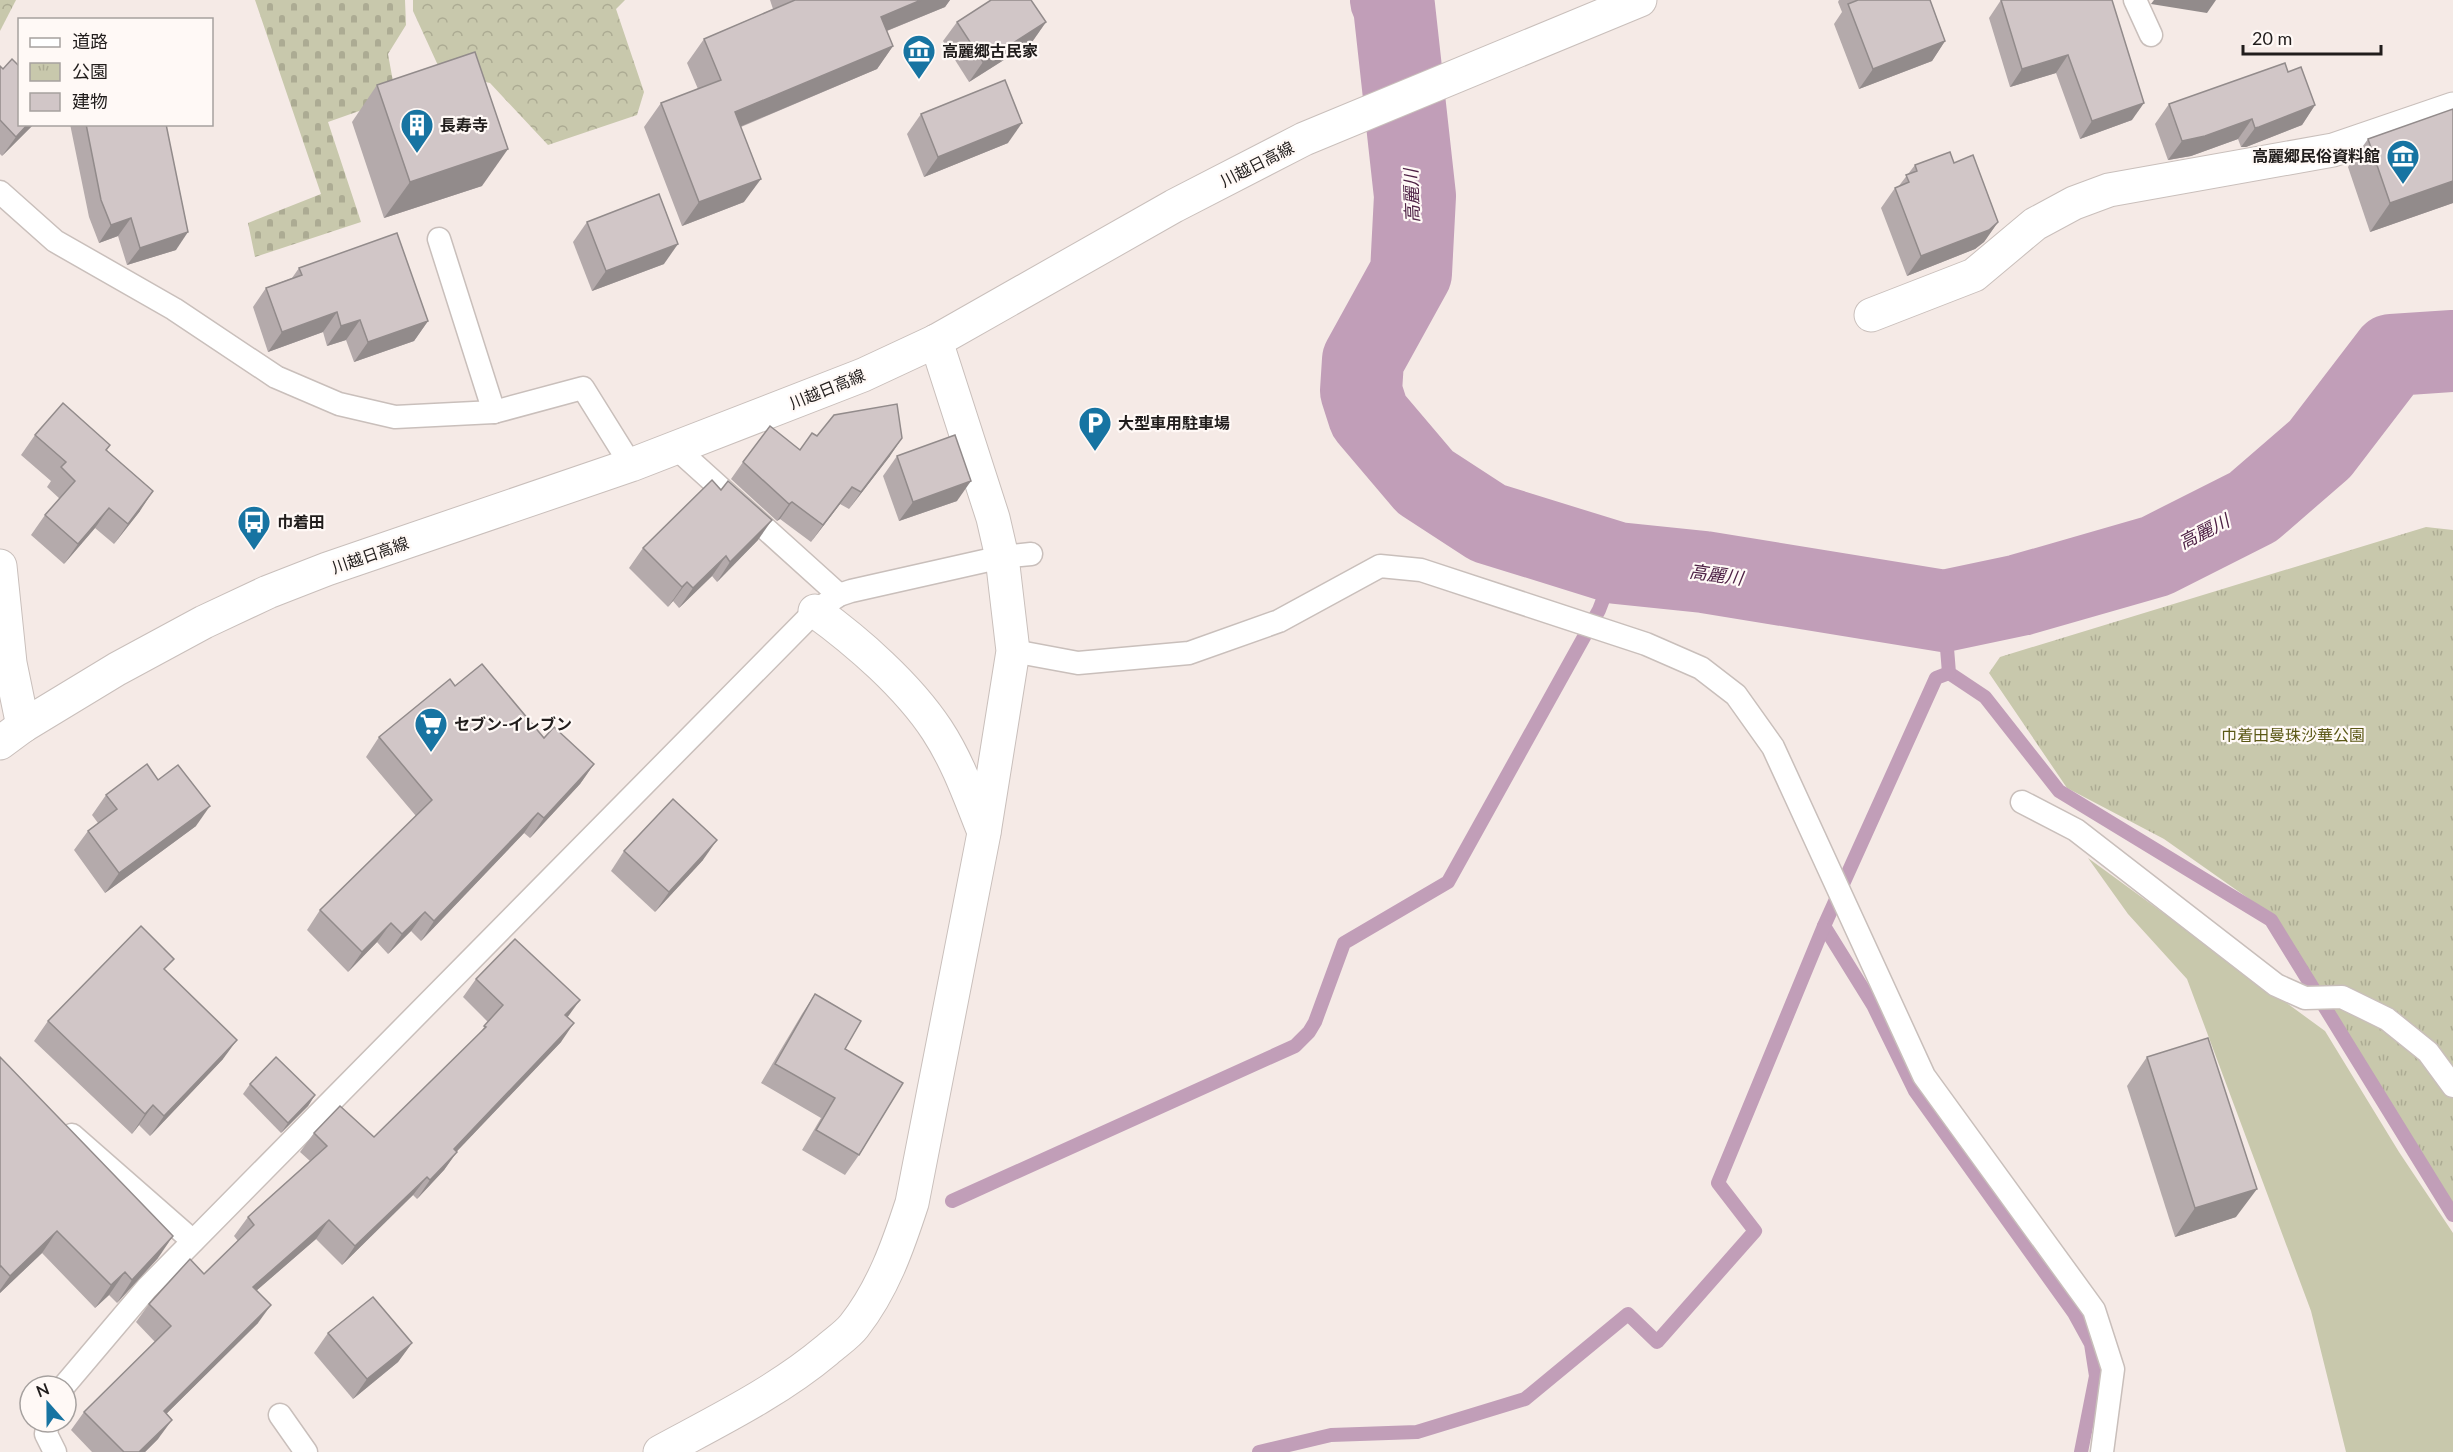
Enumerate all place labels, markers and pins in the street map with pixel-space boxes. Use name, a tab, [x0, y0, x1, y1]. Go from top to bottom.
museum icon: 高麗郷古民家	[901, 33, 937, 80]
place label: 高麗郷古民家	[942, 41, 1038, 60]
building icon: 長寿寺	[399, 107, 435, 154]
place label: 長寿寺	[440, 115, 488, 134]
museum icon: 高麗郷民俗資料館	[2385, 138, 2421, 185]
place label: 高麗郷民俗資料館	[2252, 146, 2380, 165]
parking icon: 大型車用駐車場	[1077, 405, 1113, 452]
place label: 大型車用駐車場	[1118, 413, 1230, 432]
bus stop icon: 巾着田	[236, 504, 272, 551]
place label: 巾着田	[277, 512, 325, 531]
supermarket icon: セブン-イレブン	[413, 706, 449, 753]
place label: セブン-イレブン	[454, 714, 572, 733]

